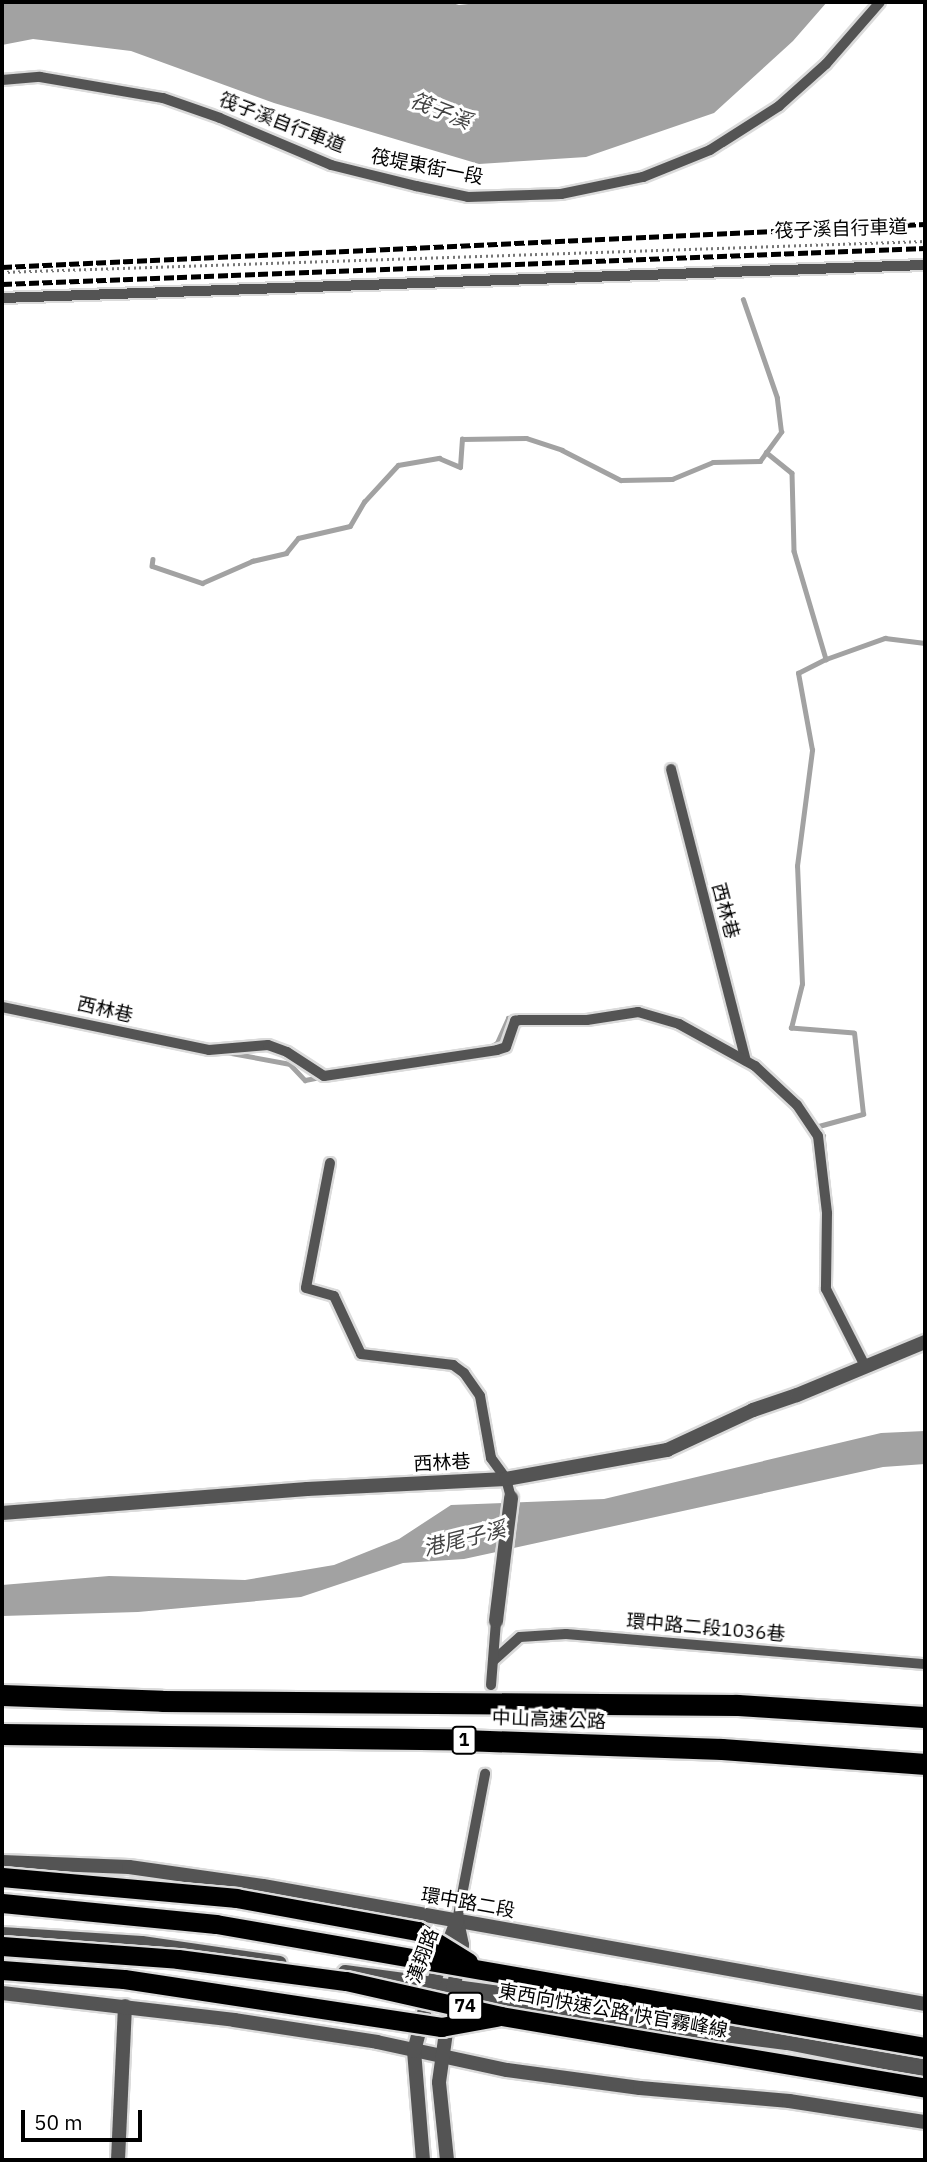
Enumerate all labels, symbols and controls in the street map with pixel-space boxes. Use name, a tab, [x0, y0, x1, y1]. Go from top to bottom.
water label: 筏子溪	[407, 87, 475, 133]
street label: 筏子溪自行車道	[216, 89, 348, 157]
street label: 筏堤東街一段	[369, 145, 485, 189]
street label: 筏子溪自行車道	[774, 215, 908, 243]
street label: 西林巷	[707, 881, 743, 941]
street label: 西林巷	[75, 992, 135, 1028]
street label: 西林巷	[413, 1450, 471, 1476]
water label: 港尾子溪	[420, 1516, 508, 1560]
street label: 環中路二段1036巷	[626, 1610, 786, 1646]
street label: 中山高速公路	[492, 1707, 606, 1733]
road number: 1	[450, 1726, 478, 1755]
street label: 環中路二段	[419, 1884, 517, 1922]
street label: 漢翔路	[403, 1925, 443, 1987]
street label: 東西向快速公路 快官霧峰線	[497, 1980, 729, 2042]
road number: 74	[446, 1992, 484, 2020]
scale bar	[24, 2096, 145, 2140]
text: 50 m	[34, 2108, 83, 2136]

